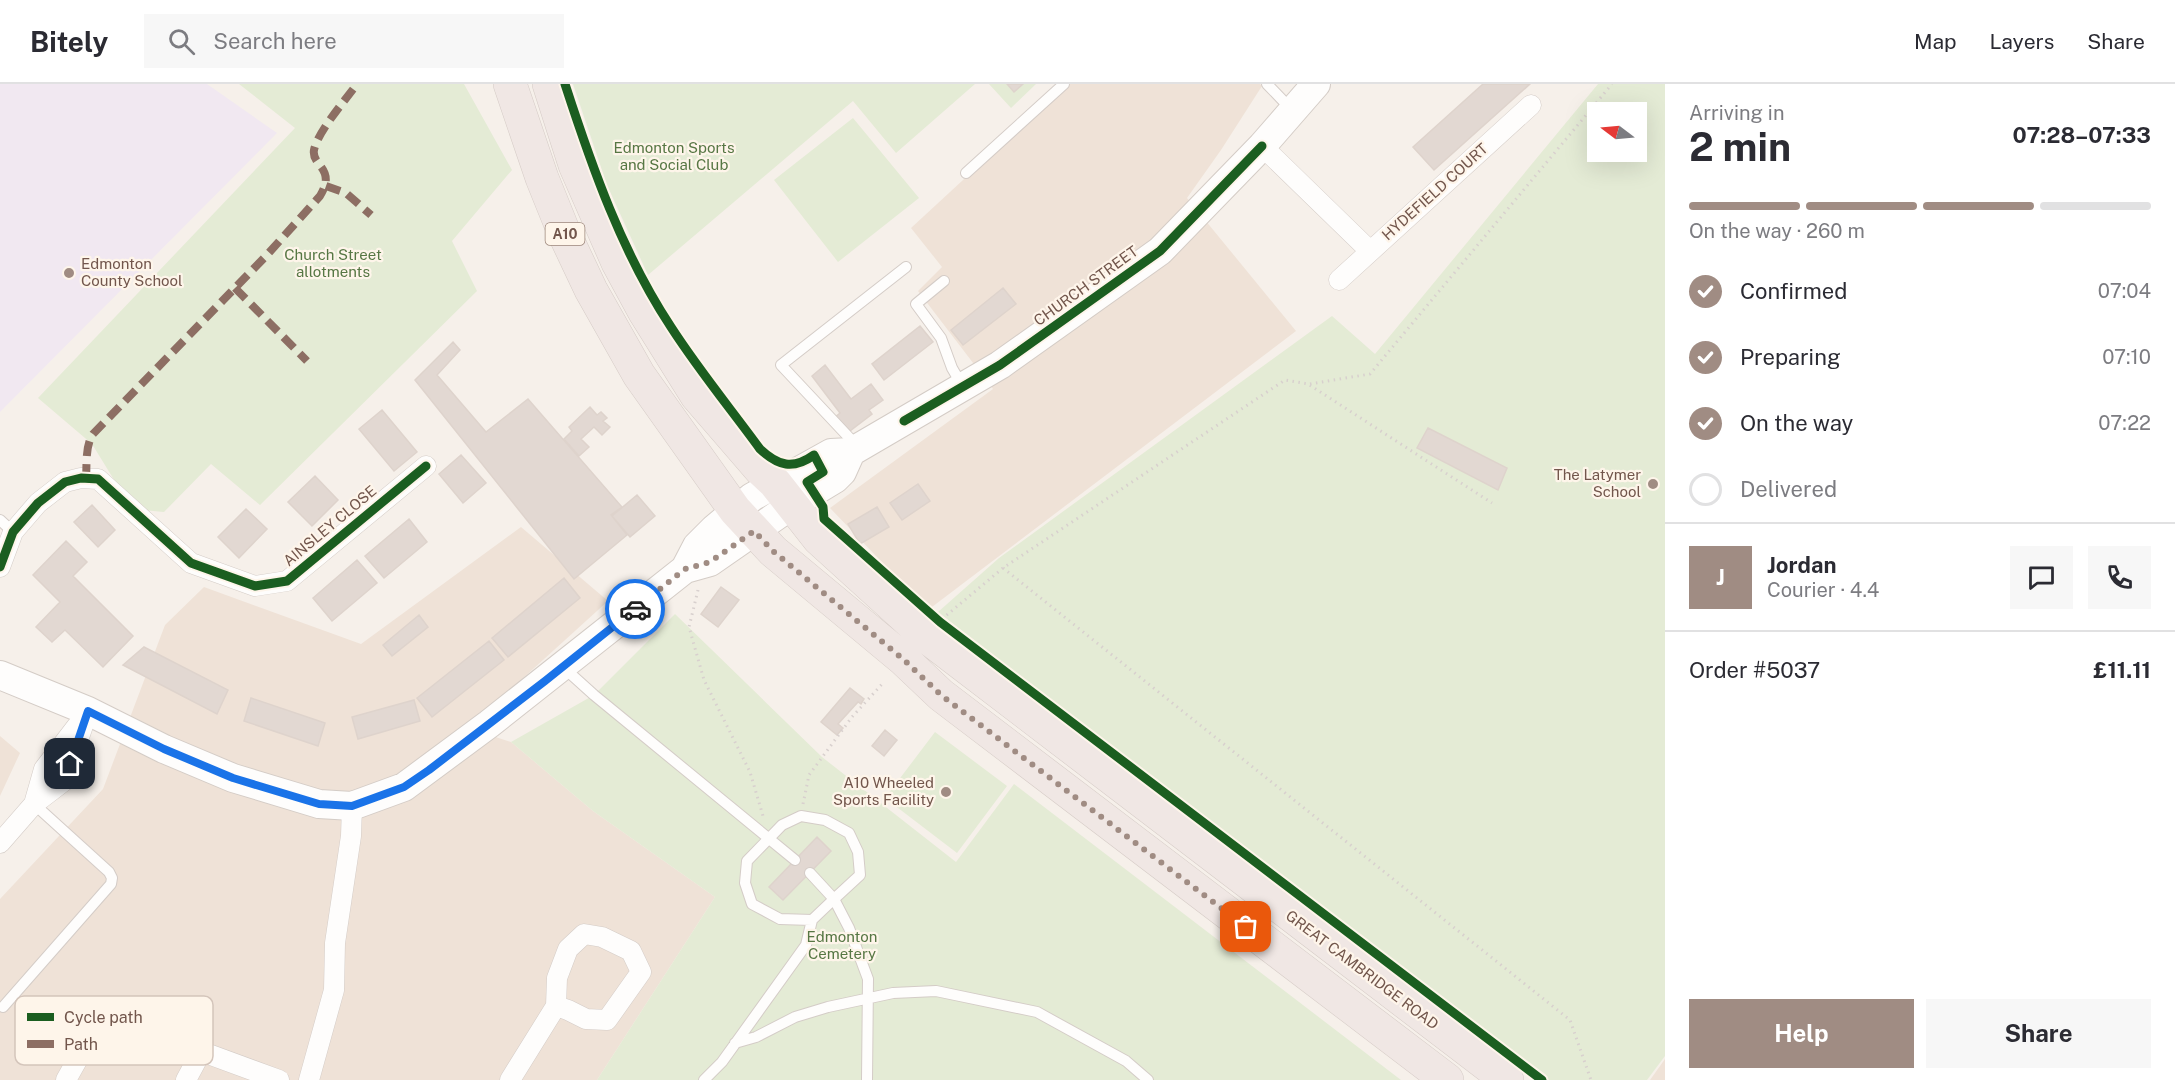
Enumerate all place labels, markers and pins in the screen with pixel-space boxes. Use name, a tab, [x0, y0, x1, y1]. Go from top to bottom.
place label: Edmonton County School	[81, 255, 183, 289]
marker: Edmonton County School	[62, 266, 76, 280]
place label: The Latymer School	[1554, 466, 1641, 500]
marker: The Latymer School	[1646, 477, 1660, 491]
pin	[44, 738, 95, 789]
place label: A10 Wheeled Sports Facility	[833, 774, 934, 808]
marker: A10 Wheeled Sports Facility	[939, 785, 953, 799]
pin	[1220, 901, 1271, 952]

